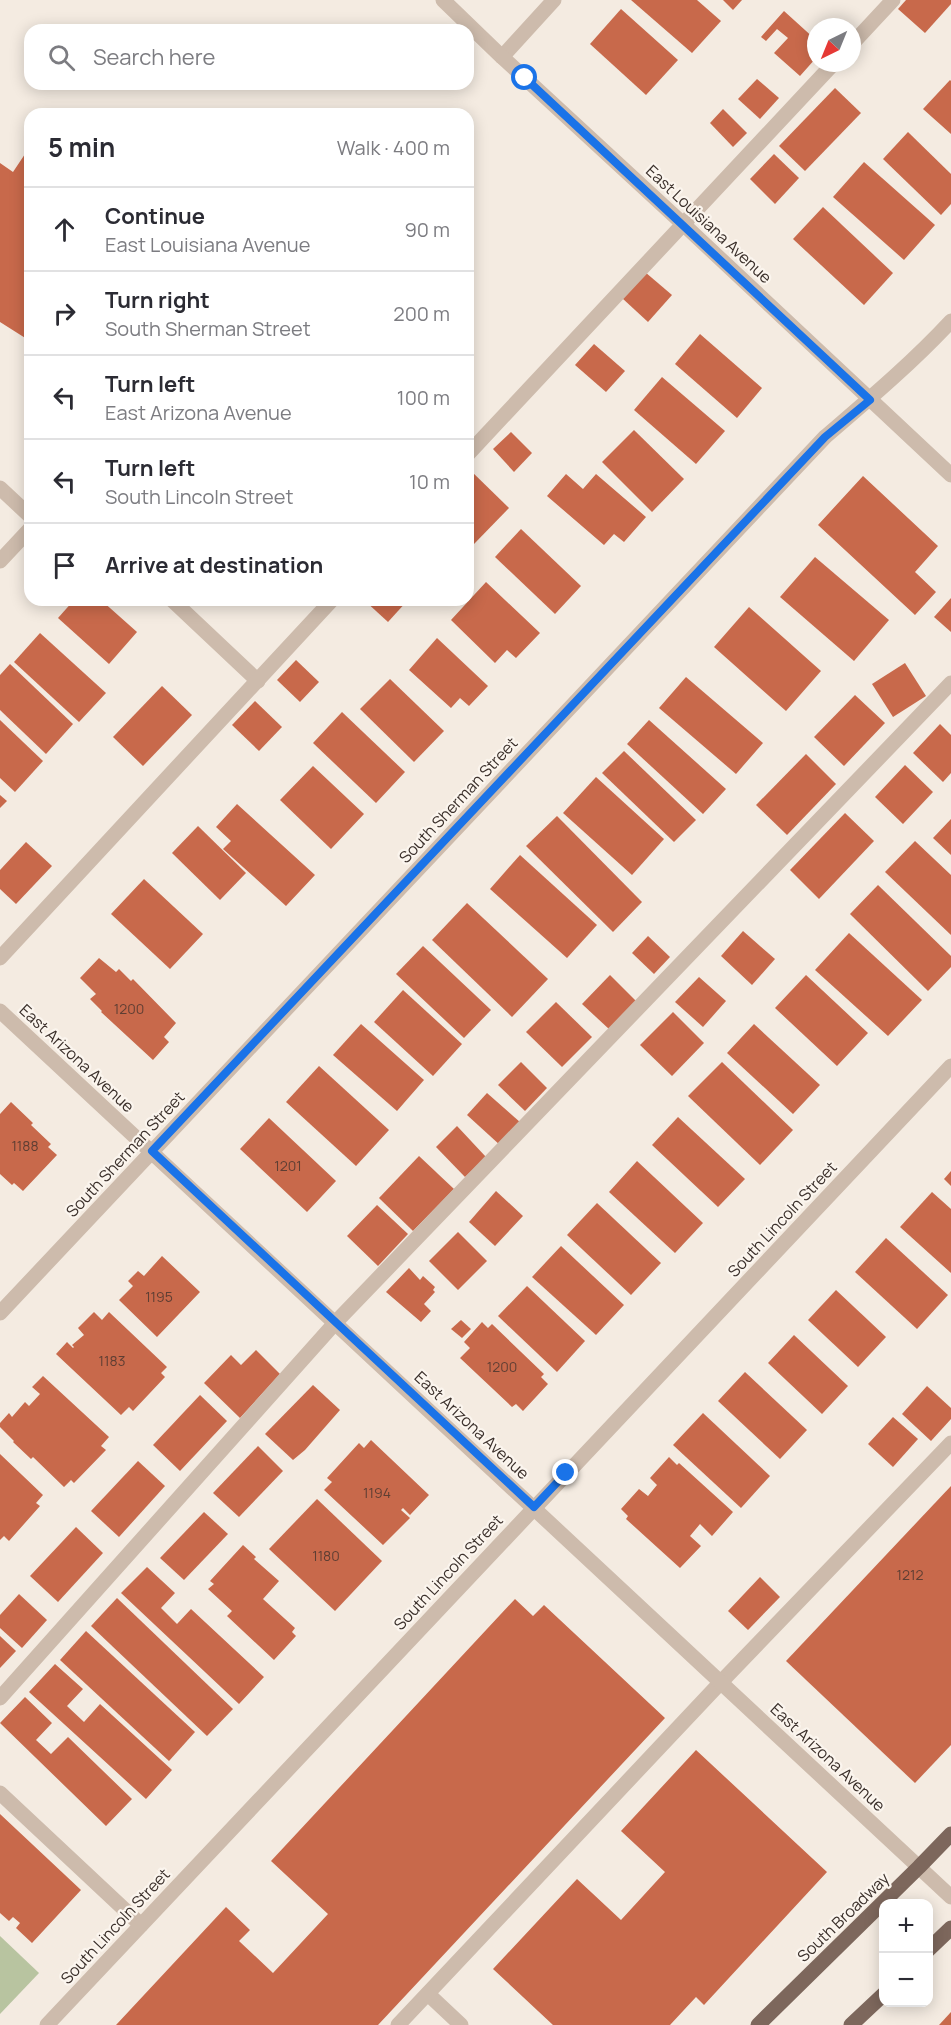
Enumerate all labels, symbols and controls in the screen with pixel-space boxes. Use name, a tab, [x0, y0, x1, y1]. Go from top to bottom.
north arrow	[807, 18, 861, 72]
search box	[24, 24, 474, 90]
icon: search	[45, 41, 78, 74]
text: Search here	[93, 42, 215, 72]
route start	[511, 64, 537, 90]
text: 5 min	[48, 129, 115, 165]
text: Walk · 400 m	[337, 134, 450, 161]
street label: East Louisiana Avenue	[641, 160, 777, 288]
text: Continue	[105, 201, 205, 231]
icon: ahead	[48, 213, 81, 246]
text: 90 m	[404, 216, 450, 243]
text: East Louisiana Avenue	[105, 231, 310, 258]
text: Turn right	[105, 285, 210, 315]
icon: right	[48, 297, 81, 330]
text: 200 m	[393, 300, 450, 327]
text: South Sherman Street	[105, 315, 311, 342]
text: Turn left	[105, 369, 195, 399]
icon: left	[48, 381, 81, 414]
text: 100 m	[397, 384, 450, 411]
text: East Arizona Avenue	[105, 399, 292, 426]
text: Turn left	[105, 453, 195, 483]
icon: left	[48, 465, 81, 498]
text: 10 m	[409, 468, 450, 495]
text: South Lincoln Street	[105, 483, 294, 510]
icon: arrive	[48, 549, 81, 582]
text: Arrive at destination	[105, 550, 323, 580]
street label: South Sherman Street	[394, 732, 522, 868]
street label: East Arizona Avenue	[15, 999, 139, 1117]
house number: 1200	[114, 999, 144, 1018]
street label: South Sherman Street	[61, 1086, 189, 1222]
house number: 1188	[11, 1136, 39, 1155]
house number: 1201	[274, 1156, 302, 1175]
street label: South Lincoln Street	[723, 1156, 841, 1282]
house number: 1195	[145, 1287, 173, 1306]
house number: 1183	[99, 1351, 125, 1370]
house number: 1200	[487, 1357, 517, 1376]
street label: East Arizona Avenue	[410, 1366, 534, 1484]
route end	[552, 1459, 578, 1485]
house number: 1194	[363, 1483, 391, 1502]
street label: South Lincoln Street	[389, 1509, 507, 1635]
house number: 1180	[312, 1546, 340, 1565]
house number: 1212	[897, 1565, 923, 1584]
street label: East Arizona Avenue	[766, 1698, 890, 1816]
street label: South Lincoln Street	[56, 1863, 174, 1989]
street label: South Broadway	[792, 1867, 894, 1967]
map controls	[879, 1899, 933, 2007]
button: +	[879, 1899, 933, 1953]
button: −	[879, 1953, 933, 2007]

